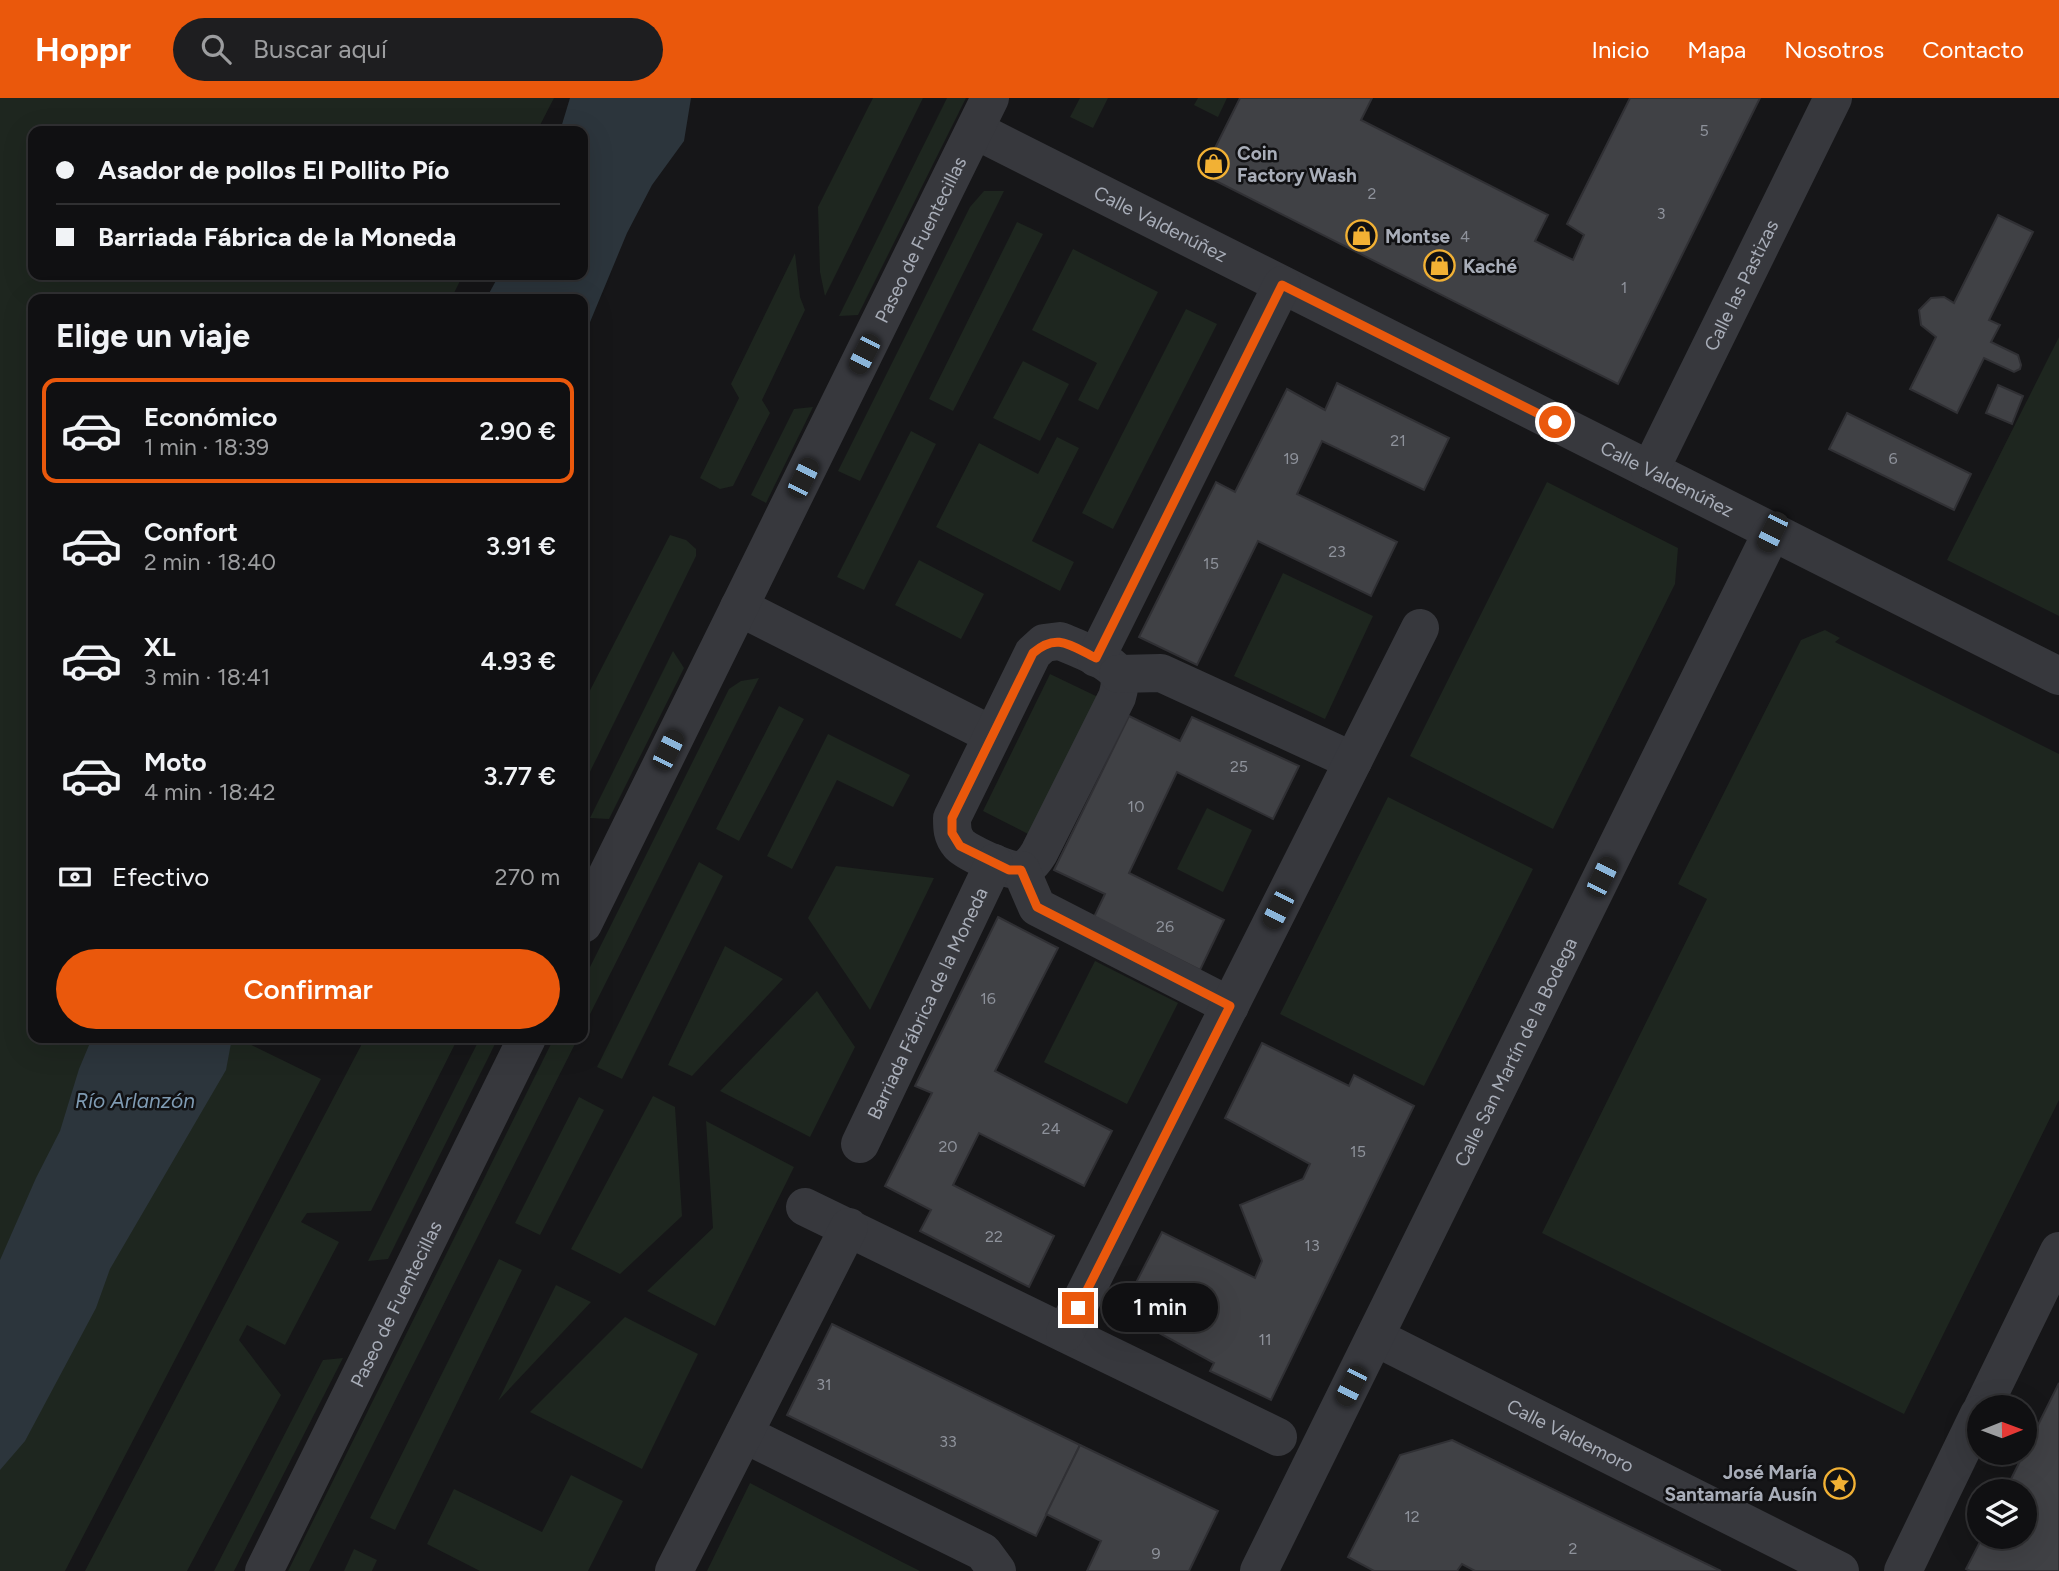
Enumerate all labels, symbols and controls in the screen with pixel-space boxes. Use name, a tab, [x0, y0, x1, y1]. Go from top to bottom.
search box	[173, 18, 663, 81]
text: Hoppr	[35, 30, 131, 69]
icon: search	[197, 30, 235, 68]
text: Buscar aquí	[253, 33, 387, 65]
text: Inicio	[1591, 35, 1649, 64]
text: Mapa	[1687, 35, 1746, 64]
text: Nosotros	[1784, 35, 1884, 64]
text: Contacto	[1922, 35, 2024, 64]
house number: 5	[1699, 121, 1709, 140]
place label: Coin Factory Wash	[1237, 142, 1357, 187]
shop icon: Coin Factory Wash	[1197, 147, 1231, 181]
street label: Paseo de Fuentecillas	[870, 153, 971, 327]
text: Asador de pollos El Pollito Pío	[98, 154, 449, 186]
street label: Calle Valdenúñez	[1090, 181, 1231, 267]
house number: 2	[1368, 184, 1376, 203]
house number: 3	[1657, 204, 1665, 223]
street label: Calle las Pastizas	[1699, 216, 1783, 355]
shop icon: Montse	[1345, 219, 1379, 253]
text: Barriada Fábrica de la Moneda	[98, 221, 456, 253]
place label: Montse	[1385, 225, 1451, 248]
house number: 4	[1460, 227, 1470, 246]
shop icon: Kaché	[1423, 249, 1457, 283]
place label: Kaché	[1463, 255, 1517, 278]
house number: 1	[1621, 278, 1627, 297]
text: Elige un viaje	[56, 317, 250, 355]
car	[846, 331, 883, 377]
icon: car	[60, 399, 123, 462]
text: Económico	[144, 401, 277, 433]
route start	[1539, 406, 1571, 438]
text: 2.90 €	[479, 415, 556, 447]
house number: 21	[1390, 431, 1406, 450]
text: 1 min · 18:39	[144, 433, 269, 461]
street label: Calle Valdenúñez	[1596, 436, 1737, 522]
house number: 19	[1283, 449, 1299, 468]
house number: 6	[1888, 449, 1898, 468]
car	[785, 455, 822, 501]
car	[1754, 509, 1791, 555]
icon: car	[60, 514, 123, 577]
text: Confort	[144, 516, 238, 548]
text: 3.91 €	[486, 530, 556, 562]
house number: 23	[1328, 542, 1346, 561]
text: 2 min · 18:40	[144, 548, 276, 576]
house number: 15	[1203, 554, 1219, 573]
icon: car	[60, 629, 123, 692]
text: XL	[144, 631, 176, 663]
text: 4.93 €	[480, 645, 556, 677]
text: 3 min · 18:41	[144, 663, 270, 691]
car	[650, 727, 687, 773]
icon: car	[60, 744, 123, 807]
text: Moto	[144, 746, 207, 778]
house number: 25	[1230, 757, 1248, 776]
text: 3.77 €	[483, 760, 556, 792]
text: 4 min · 18:42	[144, 778, 276, 806]
house number: 10	[1128, 797, 1144, 816]
car	[1584, 854, 1621, 900]
icon: cash	[56, 858, 94, 896]
text: Efectivo	[112, 861, 209, 893]
text: 270 m	[495, 863, 560, 891]
street label: Barriada Fábrica de la Moneda	[863, 884, 993, 1123]
car	[1260, 886, 1297, 932]
house number: 26	[1156, 917, 1174, 936]
street label: Calle San Martín de la Bodega	[1450, 934, 1582, 1170]
button: Confirmar	[56, 949, 560, 1029]
house number: 16	[980, 989, 996, 1008]
water label: Río Arlanzón	[75, 1088, 195, 1113]
house number: 24	[1042, 1119, 1060, 1138]
house number: 20	[938, 1137, 958, 1156]
house number: 15	[1350, 1142, 1366, 1161]
street label: Paseo de Fuentecillas	[346, 1217, 447, 1391]
house number: 22	[985, 1227, 1003, 1246]
house number: 13	[1304, 1236, 1320, 1255]
callout: 1 min	[1102, 1284, 1218, 1332]
route end	[1062, 1292, 1094, 1324]
text: 1 min	[1133, 1293, 1187, 1321]
house number: 11	[1258, 1330, 1272, 1349]
car	[1333, 1363, 1370, 1409]
house number: 31	[816, 1375, 832, 1394]
street label: Calle Valdemoro	[1503, 1394, 1638, 1477]
north arrow	[1967, 1395, 2037, 1465]
map controls	[1967, 1395, 2037, 1549]
house number: 33	[939, 1432, 957, 1451]
place label: José María Santamaría Ausín	[1664, 1461, 1817, 1506]
place icon: José María Santamaría Ausín	[1823, 1466, 1857, 1500]
button: layers	[1967, 1479, 2037, 1549]
house number: 12	[1404, 1507, 1420, 1526]
house number: 2	[1569, 1539, 1577, 1558]
house number: 9	[1151, 1544, 1161, 1563]

